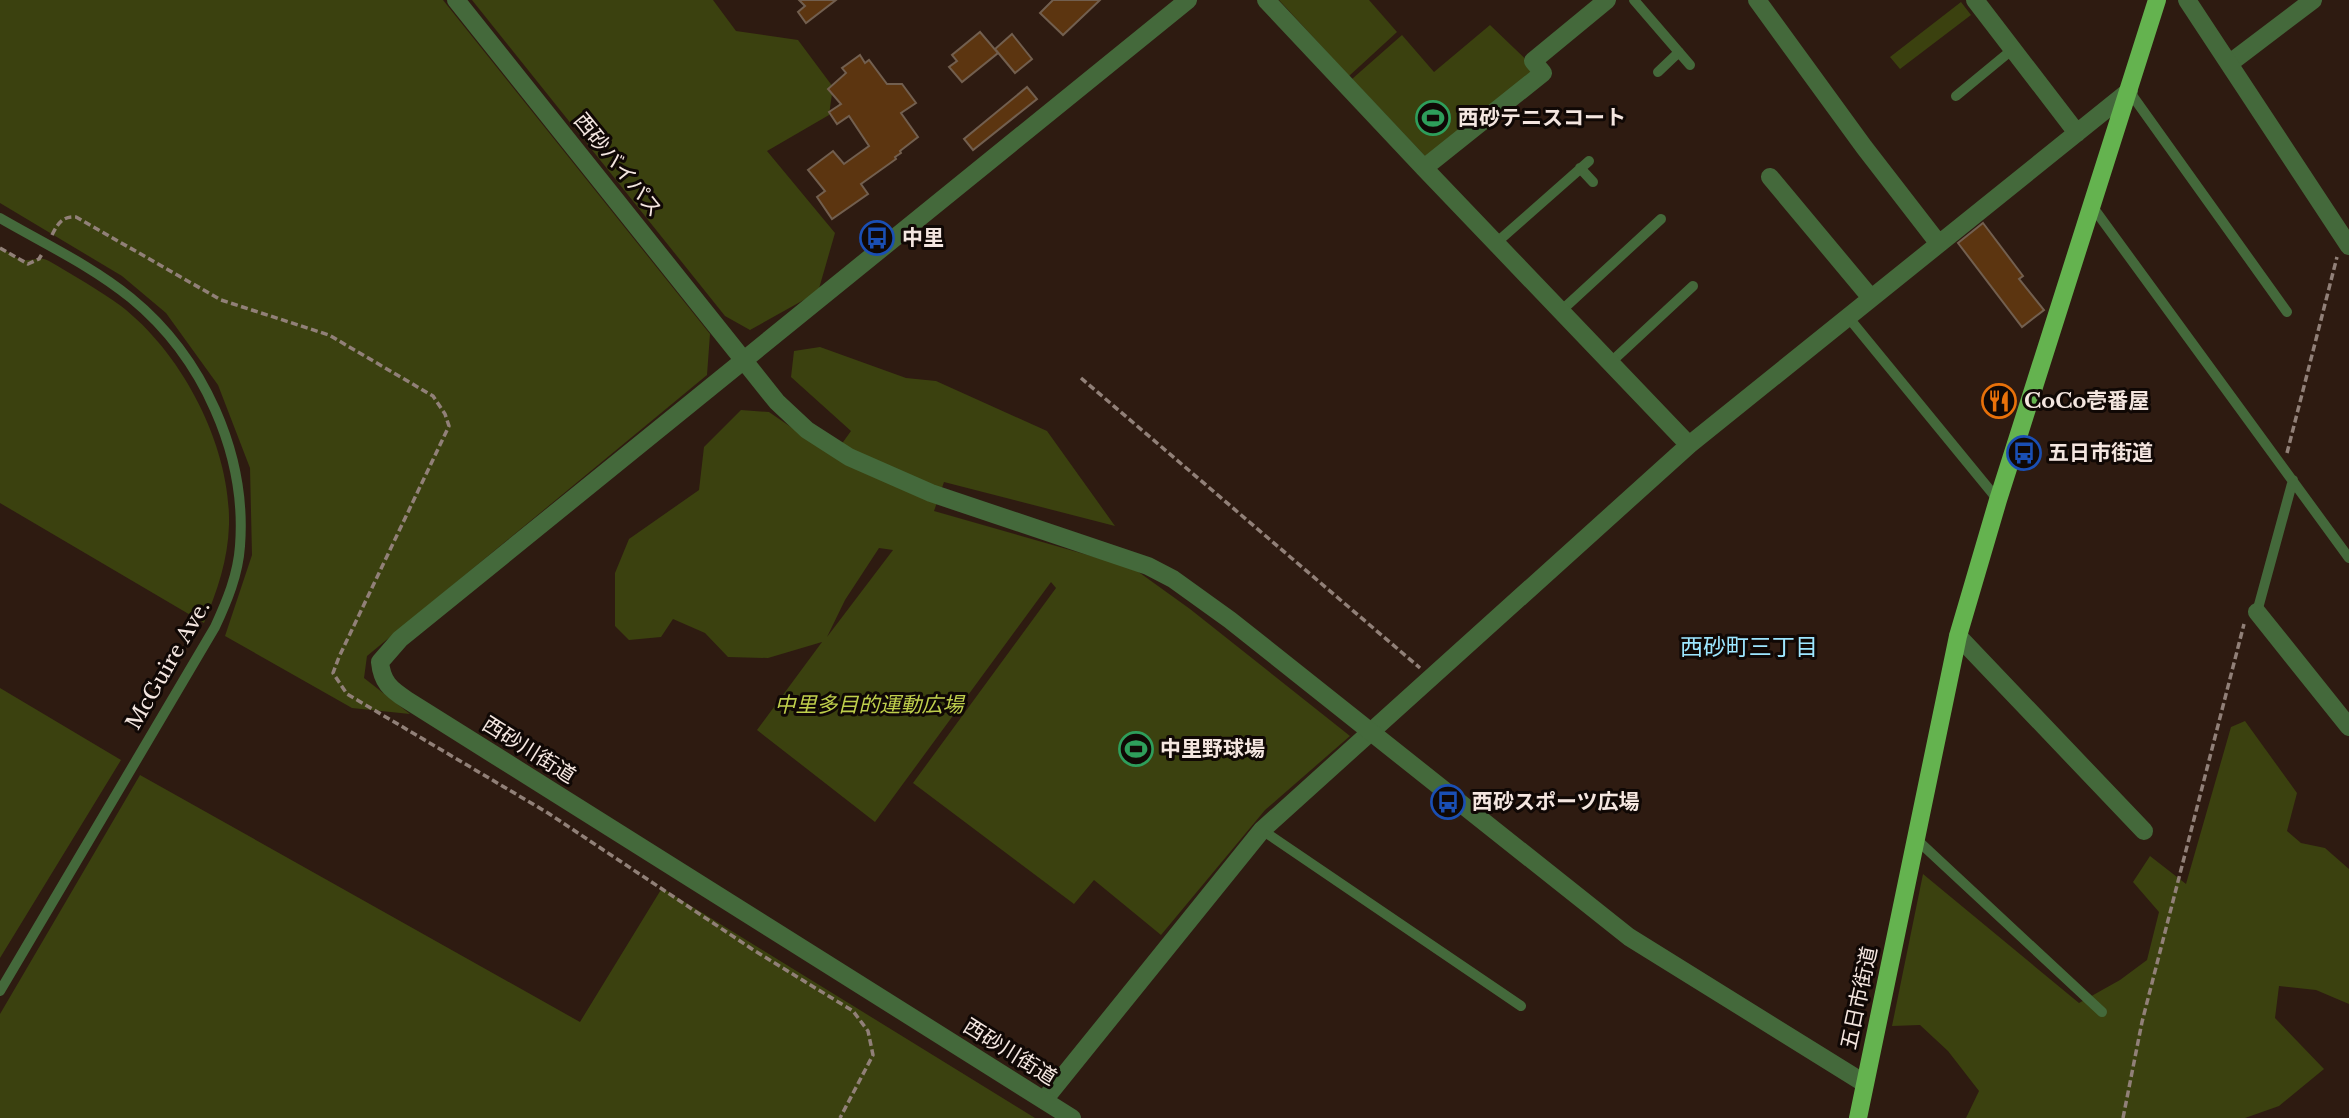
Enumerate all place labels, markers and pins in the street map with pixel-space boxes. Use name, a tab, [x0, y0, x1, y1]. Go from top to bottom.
sports icon: 西砂テニスコート	[1414, 99, 1452, 137]
place label: 西砂テニスコート	[1458, 105, 1626, 131]
bus stop icon: 中里	[858, 219, 896, 257]
place label: 中里	[902, 225, 944, 251]
restaurant icon: CoCo壱番屋	[1980, 382, 2018, 420]
place label: CoCo壱番屋	[2024, 388, 2149, 414]
bus stop icon: 五日市街道	[2005, 434, 2043, 472]
place label: 五日市街道	[2048, 440, 2153, 466]
sports icon: 中里野球場	[1117, 730, 1155, 768]
place label: 中里野球場	[1160, 736, 1265, 762]
bus stop icon: 西砂スポーツ広場	[1429, 783, 1467, 821]
place label: 西砂スポーツ広場	[1472, 789, 1640, 815]

